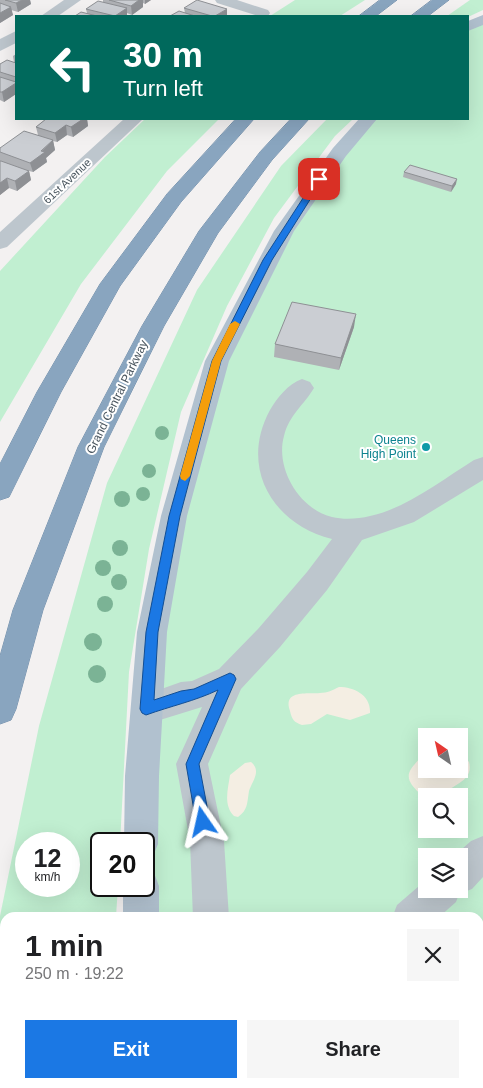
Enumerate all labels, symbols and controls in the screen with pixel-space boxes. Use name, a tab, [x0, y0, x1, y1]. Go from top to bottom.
icon: left	[40, 35, 105, 100]
text: 30 m	[123, 35, 203, 74]
text: Turn left	[123, 76, 203, 101]
street label: 61st Avenue	[41, 156, 93, 206]
pin	[298, 158, 340, 200]
icon: arrive	[305, 165, 333, 193]
street label: Grand Central Parkway	[83, 338, 151, 456]
place label: Queens High Point	[361, 433, 417, 461]
marker: Queens High Point	[420, 441, 432, 453]
north arrow	[418, 728, 468, 778]
map controls	[418, 728, 468, 898]
button: search	[418, 788, 468, 838]
position arrow	[176, 795, 228, 847]
speed limit sign: 20	[90, 832, 155, 897]
text: 12	[34, 844, 61, 872]
button: layers	[418, 848, 468, 898]
text: km/h	[34, 870, 61, 884]
text: 1 min	[25, 929, 103, 962]
button: close	[407, 929, 459, 981]
text: 250 m · 19:22	[25, 965, 124, 982]
button: Exit	[25, 1020, 237, 1078]
button: Share	[247, 1020, 459, 1078]

